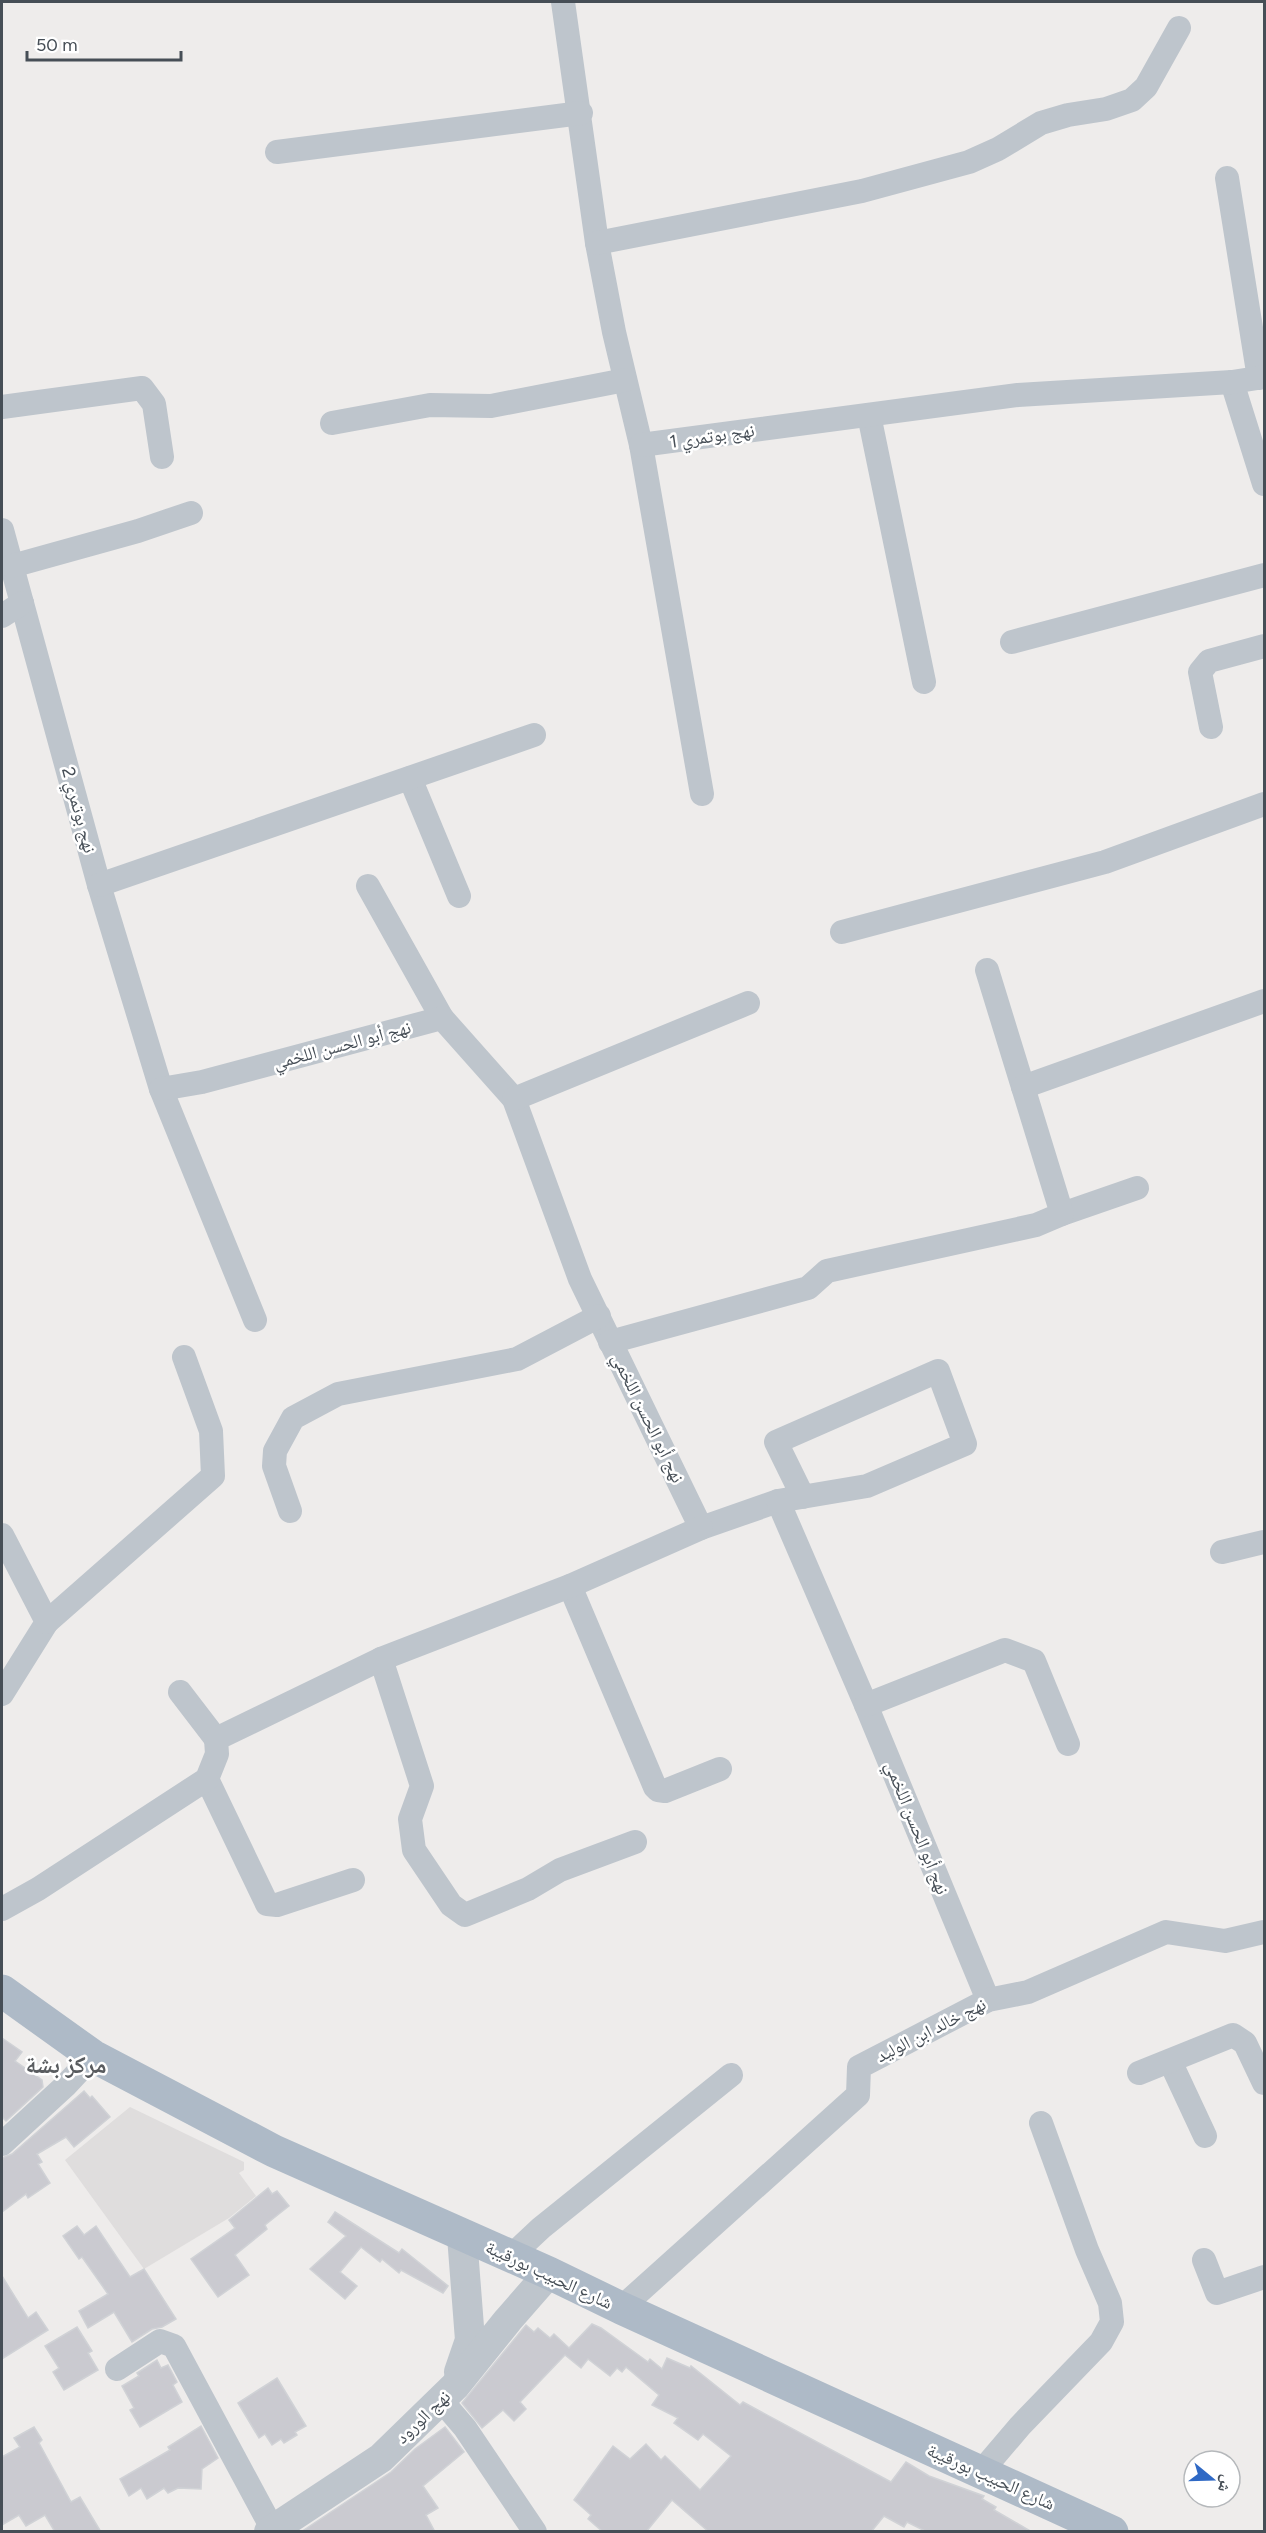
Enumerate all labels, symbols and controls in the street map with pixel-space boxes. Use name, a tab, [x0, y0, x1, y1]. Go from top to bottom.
scale bar	[27, 24, 182, 62]
text: 50 m	[36, 34, 78, 56]
street label: نهج بوتمري 1	[668, 419, 756, 456]
street label: نهج بوتمري 2	[54, 765, 101, 856]
street label: نهج أبو الحسن اللخمي	[271, 1016, 414, 1077]
street label: نهج أبو الحسن اللخمي	[604, 1350, 689, 1488]
street label: نهج أبو الحسن اللخمي	[877, 1758, 954, 1899]
street label: نهج خالد ابن الوليد	[872, 1993, 990, 2068]
district label: مركز بشة	[25, 2050, 107, 2079]
street label: شارع الحبيب بورقيبة	[482, 2236, 616, 2314]
street label: نهج الورود	[391, 2386, 456, 2449]
street label: شارع الحبيب بورقيبة	[924, 2439, 1058, 2515]
north arrow	[1182, 2449, 1242, 2509]
text: ش	[1214, 2473, 1237, 2495]

